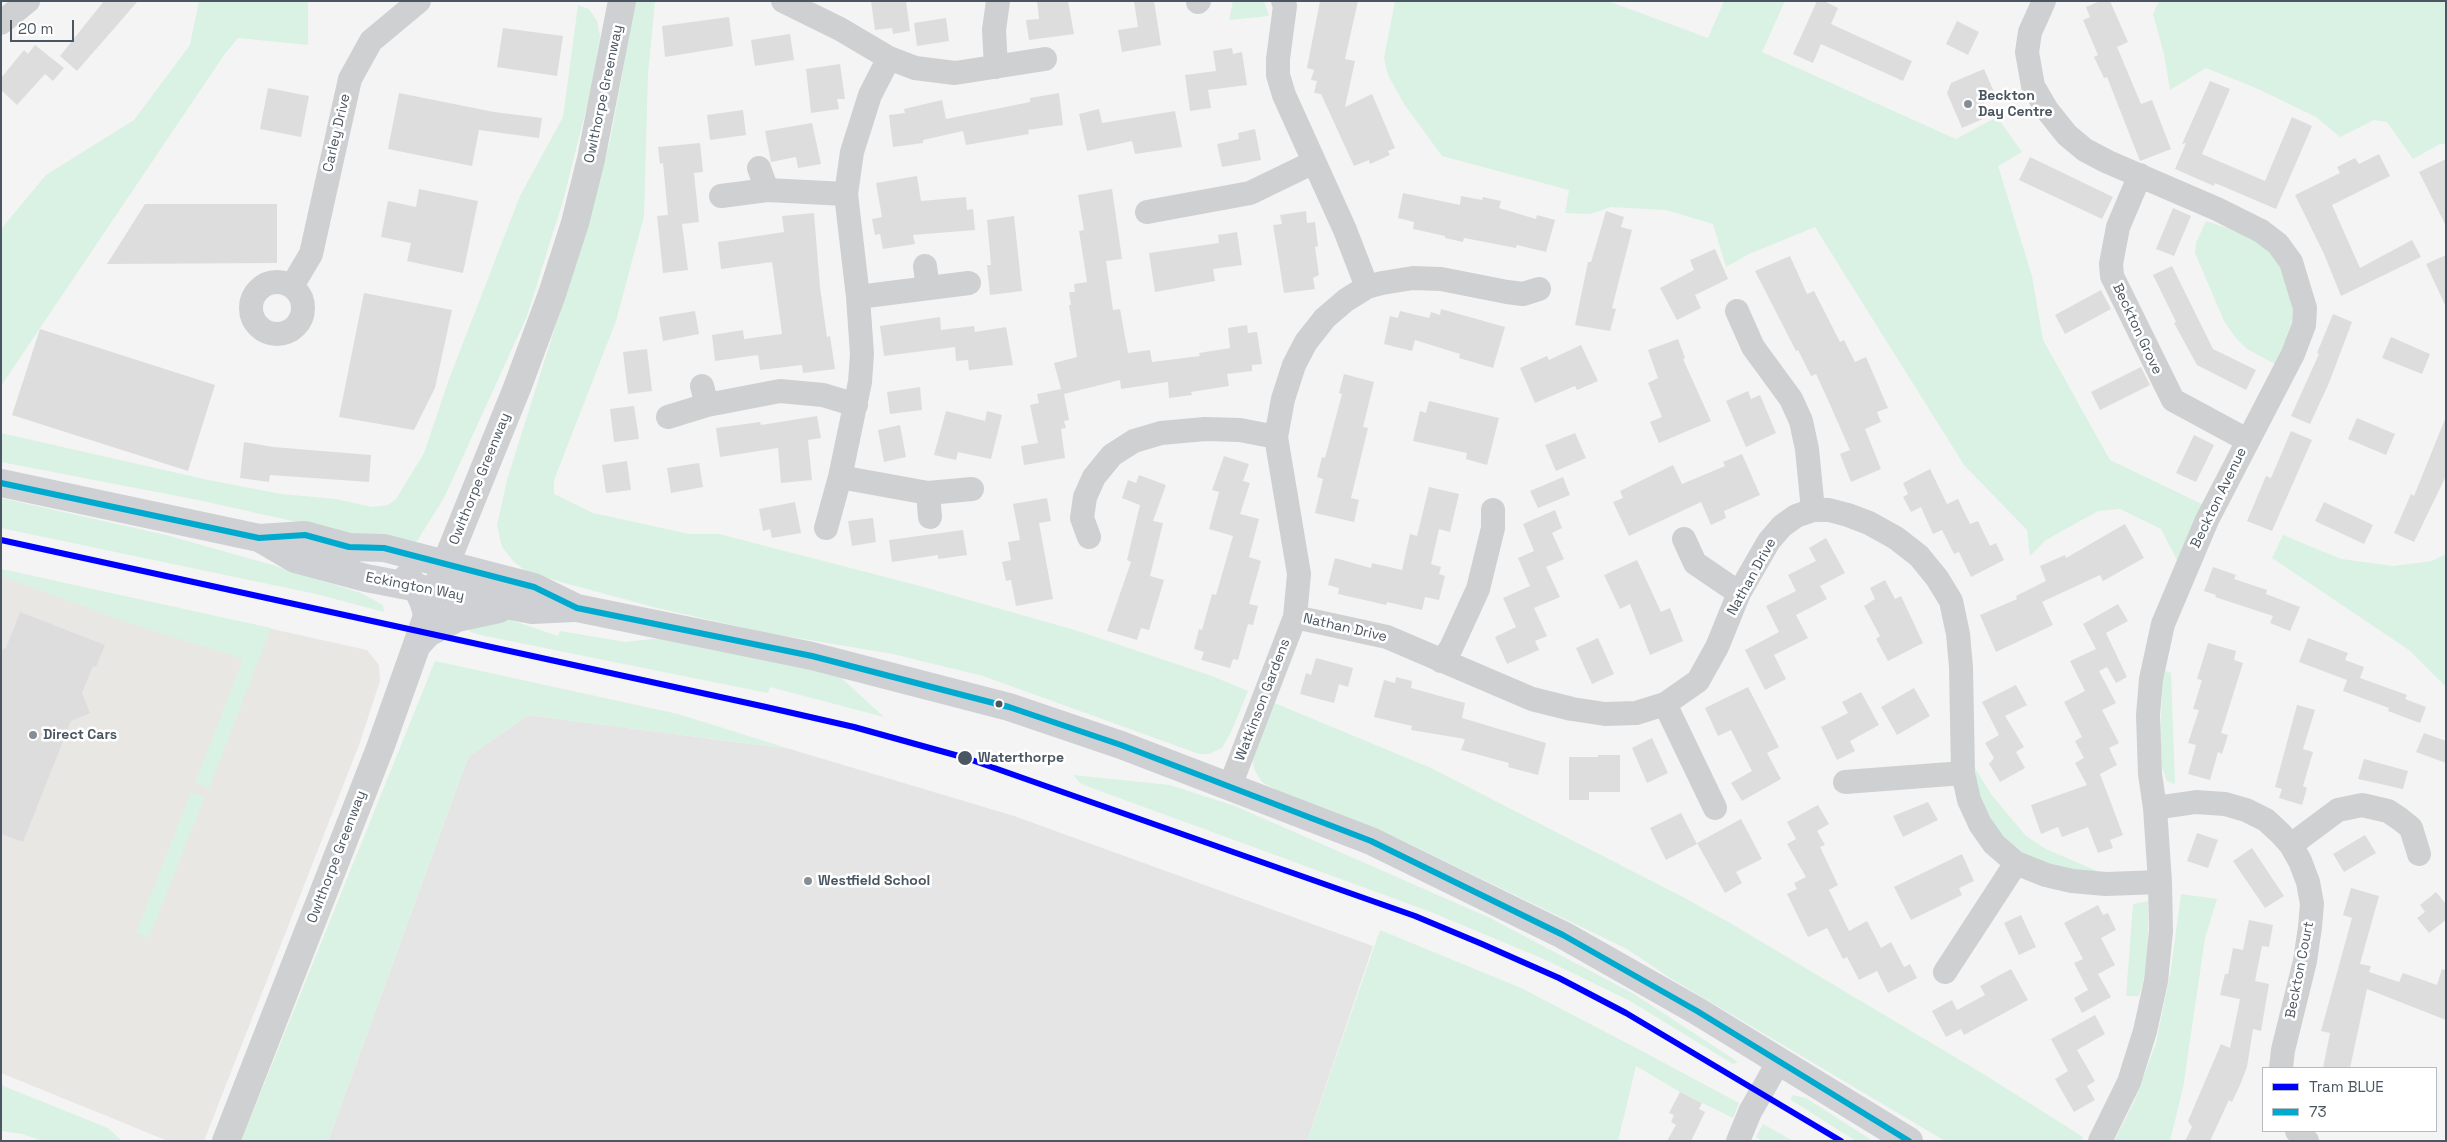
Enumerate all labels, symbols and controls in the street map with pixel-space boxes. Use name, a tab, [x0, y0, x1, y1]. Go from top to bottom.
scale bar	[12, 10, 76, 42]
text: 20 m	[18, 19, 53, 38]
street label: Owlthorpe Greenway	[581, 23, 627, 165]
place label: Beckton Day Centre	[1978, 88, 2053, 120]
street label: Carley Drive	[320, 92, 354, 174]
marker: Beckton Day Centre	[1962, 98, 1974, 110]
street label: Beckton Grove	[2109, 281, 2165, 377]
street label: Owlthorpe Greenway	[446, 411, 514, 547]
street label: Beckton Avenue	[2187, 445, 2251, 551]
street label: Nathan Drive	[1724, 535, 1780, 619]
street label: Eckington Way	[364, 569, 466, 605]
street label: Nathan Drive	[1301, 610, 1389, 646]
street label: Watkinson Gardens	[1232, 637, 1294, 763]
unlabelled marker	[994, 699, 1004, 709]
place label: Direct Cars	[43, 727, 117, 743]
marker: Direct Cars	[27, 729, 39, 741]
marker: Waterthorpe	[956, 749, 974, 767]
place label: Waterthorpe	[978, 750, 1064, 766]
street label: Owlthorpe Greenway	[304, 788, 370, 926]
place label: Westfield School	[818, 873, 930, 889]
marker: Westfield School	[802, 875, 814, 887]
street label: Beckton Court	[2282, 920, 2318, 1020]
legend	[2262, 1067, 2437, 1132]
text: Tram BLUE	[2309, 1077, 2384, 1096]
text: 73	[2309, 1102, 2327, 1121]

